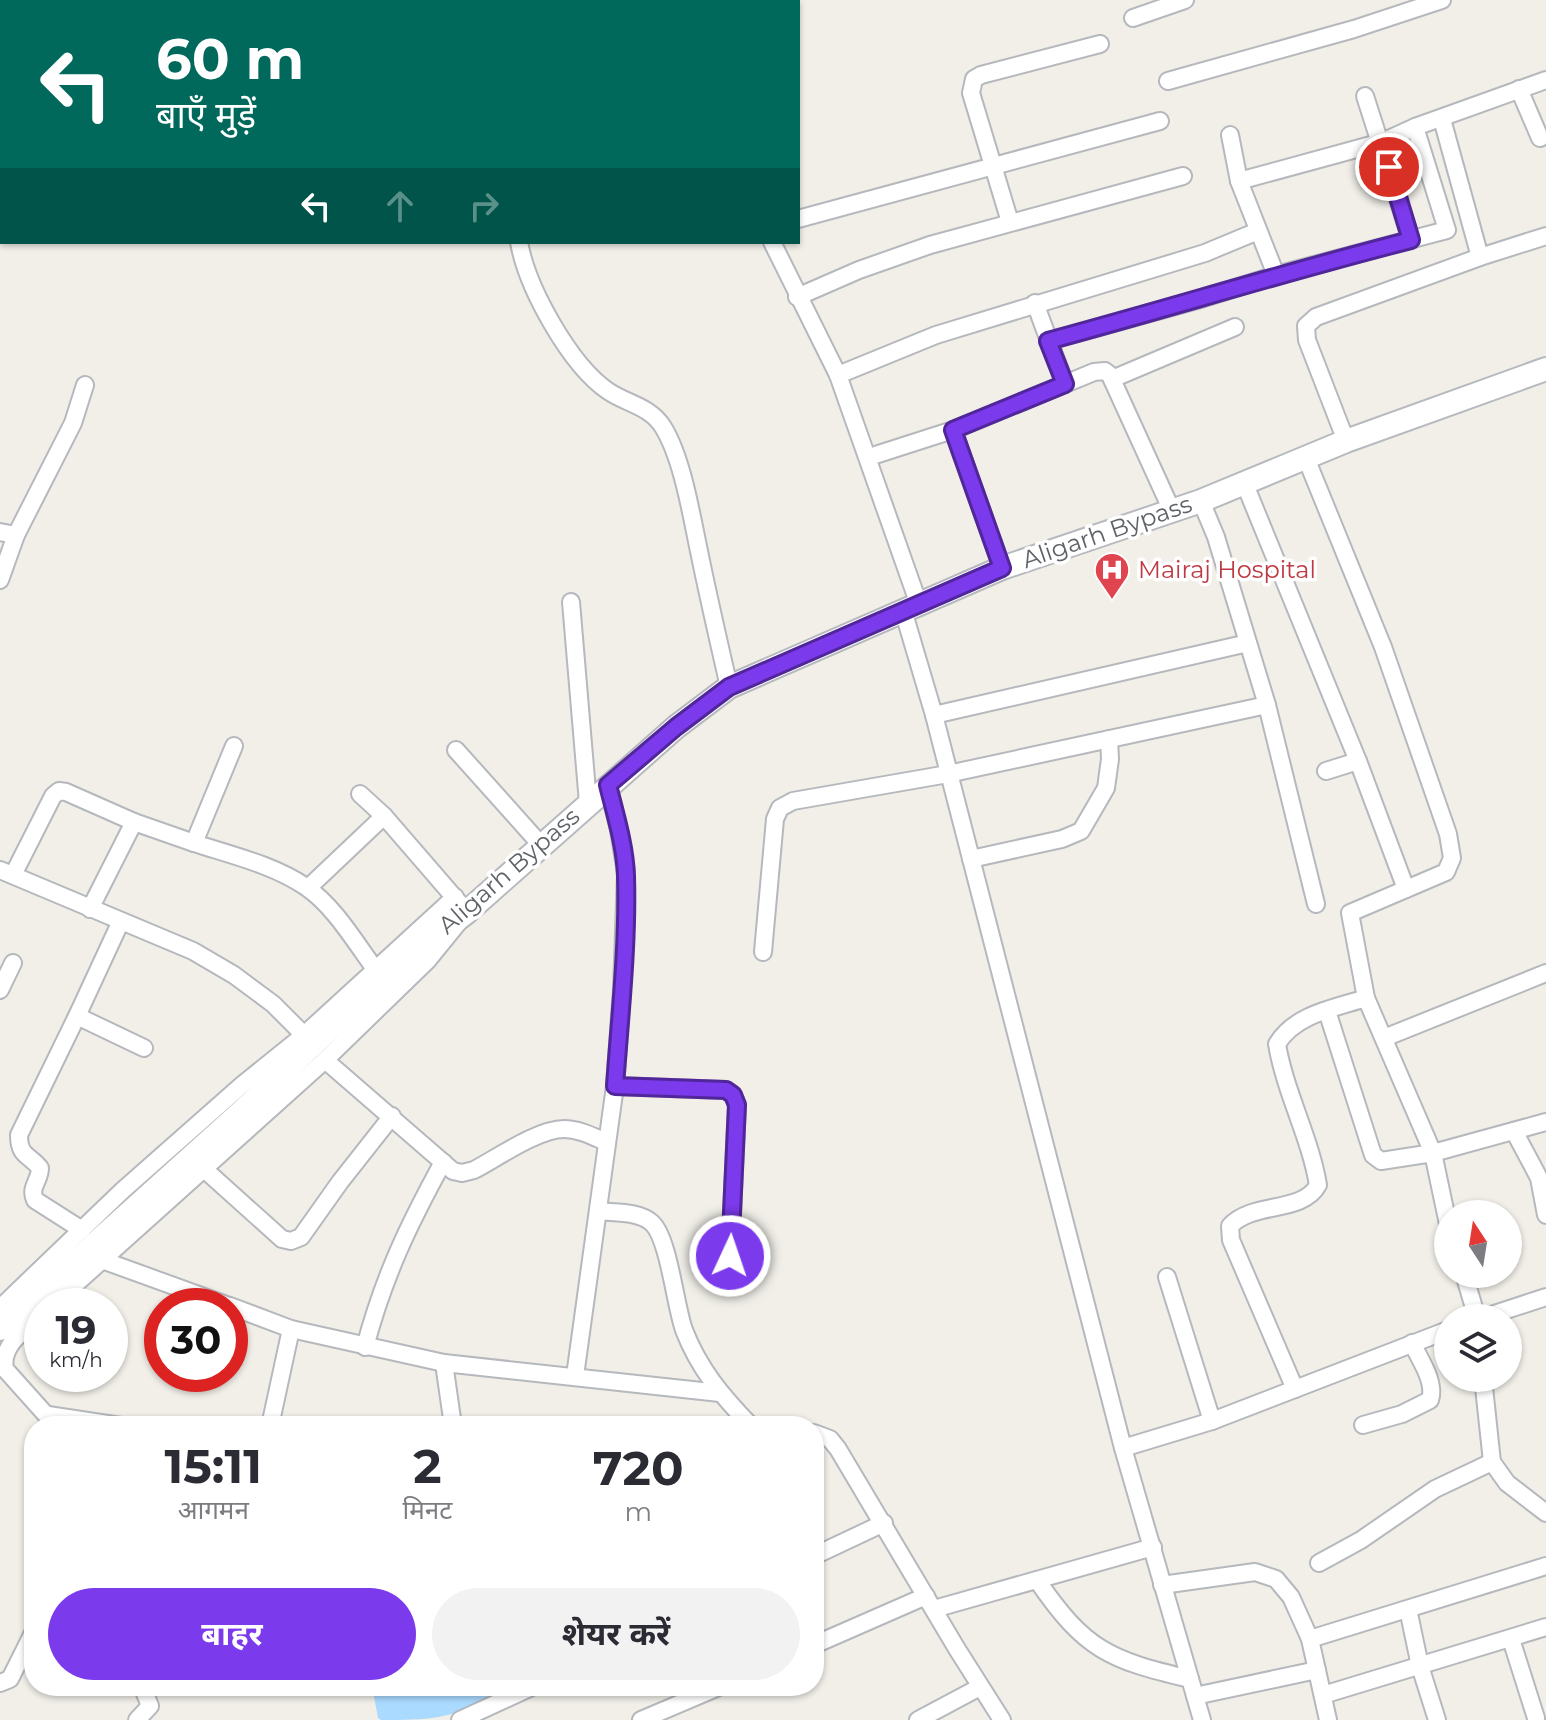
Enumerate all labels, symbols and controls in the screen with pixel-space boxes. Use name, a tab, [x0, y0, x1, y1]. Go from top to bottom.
text: 60 m	[156, 25, 304, 93]
icon: left	[24, 32, 128, 136]
text: बाएँ मुड़ें	[156, 93, 256, 137]
pin	[1355, 133, 1423, 201]
icon: arrive	[1367, 145, 1411, 189]
icon: left	[294, 184, 338, 228]
icon: ahead	[378, 184, 422, 228]
icon: right	[462, 184, 506, 228]
street label: Aligarh Bypass	[1018, 489, 1196, 574]
hospital icon: Mairaj Hospital	[1093, 551, 1131, 601]
place label: Mairaj Hospital	[1138, 555, 1316, 584]
street label: Aligarh Bypass	[432, 801, 585, 940]
north arrow	[1434, 1200, 1522, 1288]
map controls	[1434, 1200, 1522, 1392]
position arrow	[688, 1214, 772, 1298]
speed limit sign: 30	[144, 1288, 248, 1392]
button: layers	[1434, 1304, 1522, 1392]
text: 19	[55, 1305, 97, 1354]
text: km/h	[49, 1348, 103, 1372]
text: 15:11	[164, 1437, 262, 1495]
text: 2	[413, 1437, 442, 1495]
text: 720	[593, 1439, 684, 1497]
text: आगमन	[178, 1494, 249, 1526]
text: मिनट	[403, 1494, 452, 1526]
text: m	[624, 1496, 652, 1528]
button: बाहर	[48, 1588, 416, 1680]
button: शेयर करें	[432, 1588, 800, 1680]

